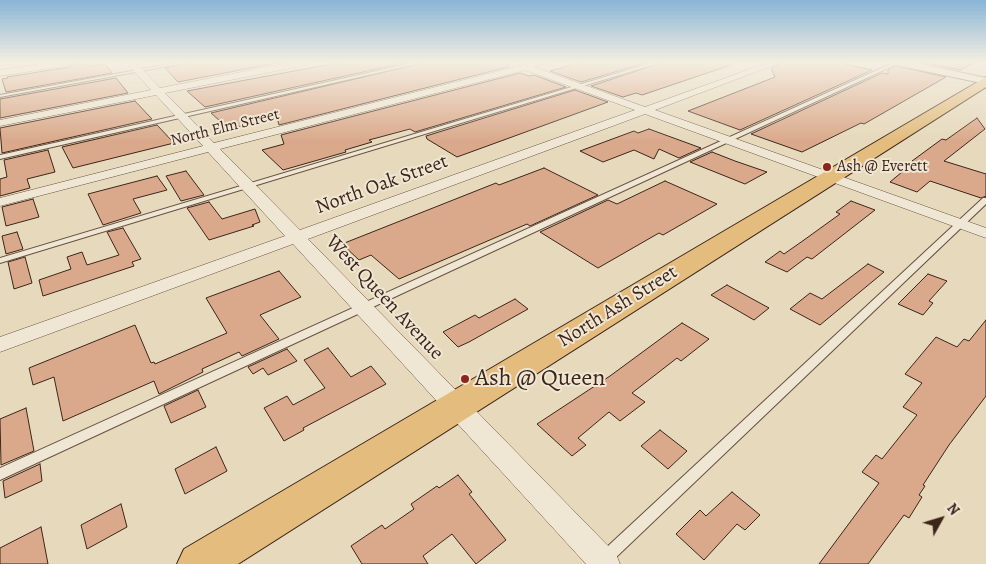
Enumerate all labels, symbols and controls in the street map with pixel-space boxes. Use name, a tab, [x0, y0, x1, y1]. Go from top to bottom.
street label: North Elm Street	[169, 105, 281, 151]
street label: North Oak Street	[313, 150, 451, 220]
place label: Ash @ Everett	[837, 157, 928, 177]
marker: Ash @ Everett	[821, 161, 833, 173]
street label: West Queen Avenue	[320, 231, 448, 365]
street label: North Ash Street	[554, 261, 682, 353]
place label: Ash @ Queen	[475, 365, 605, 393]
marker: Ash @ Queen	[459, 373, 471, 385]
north arrow	[916, 494, 966, 544]
text: N	[942, 499, 964, 519]

